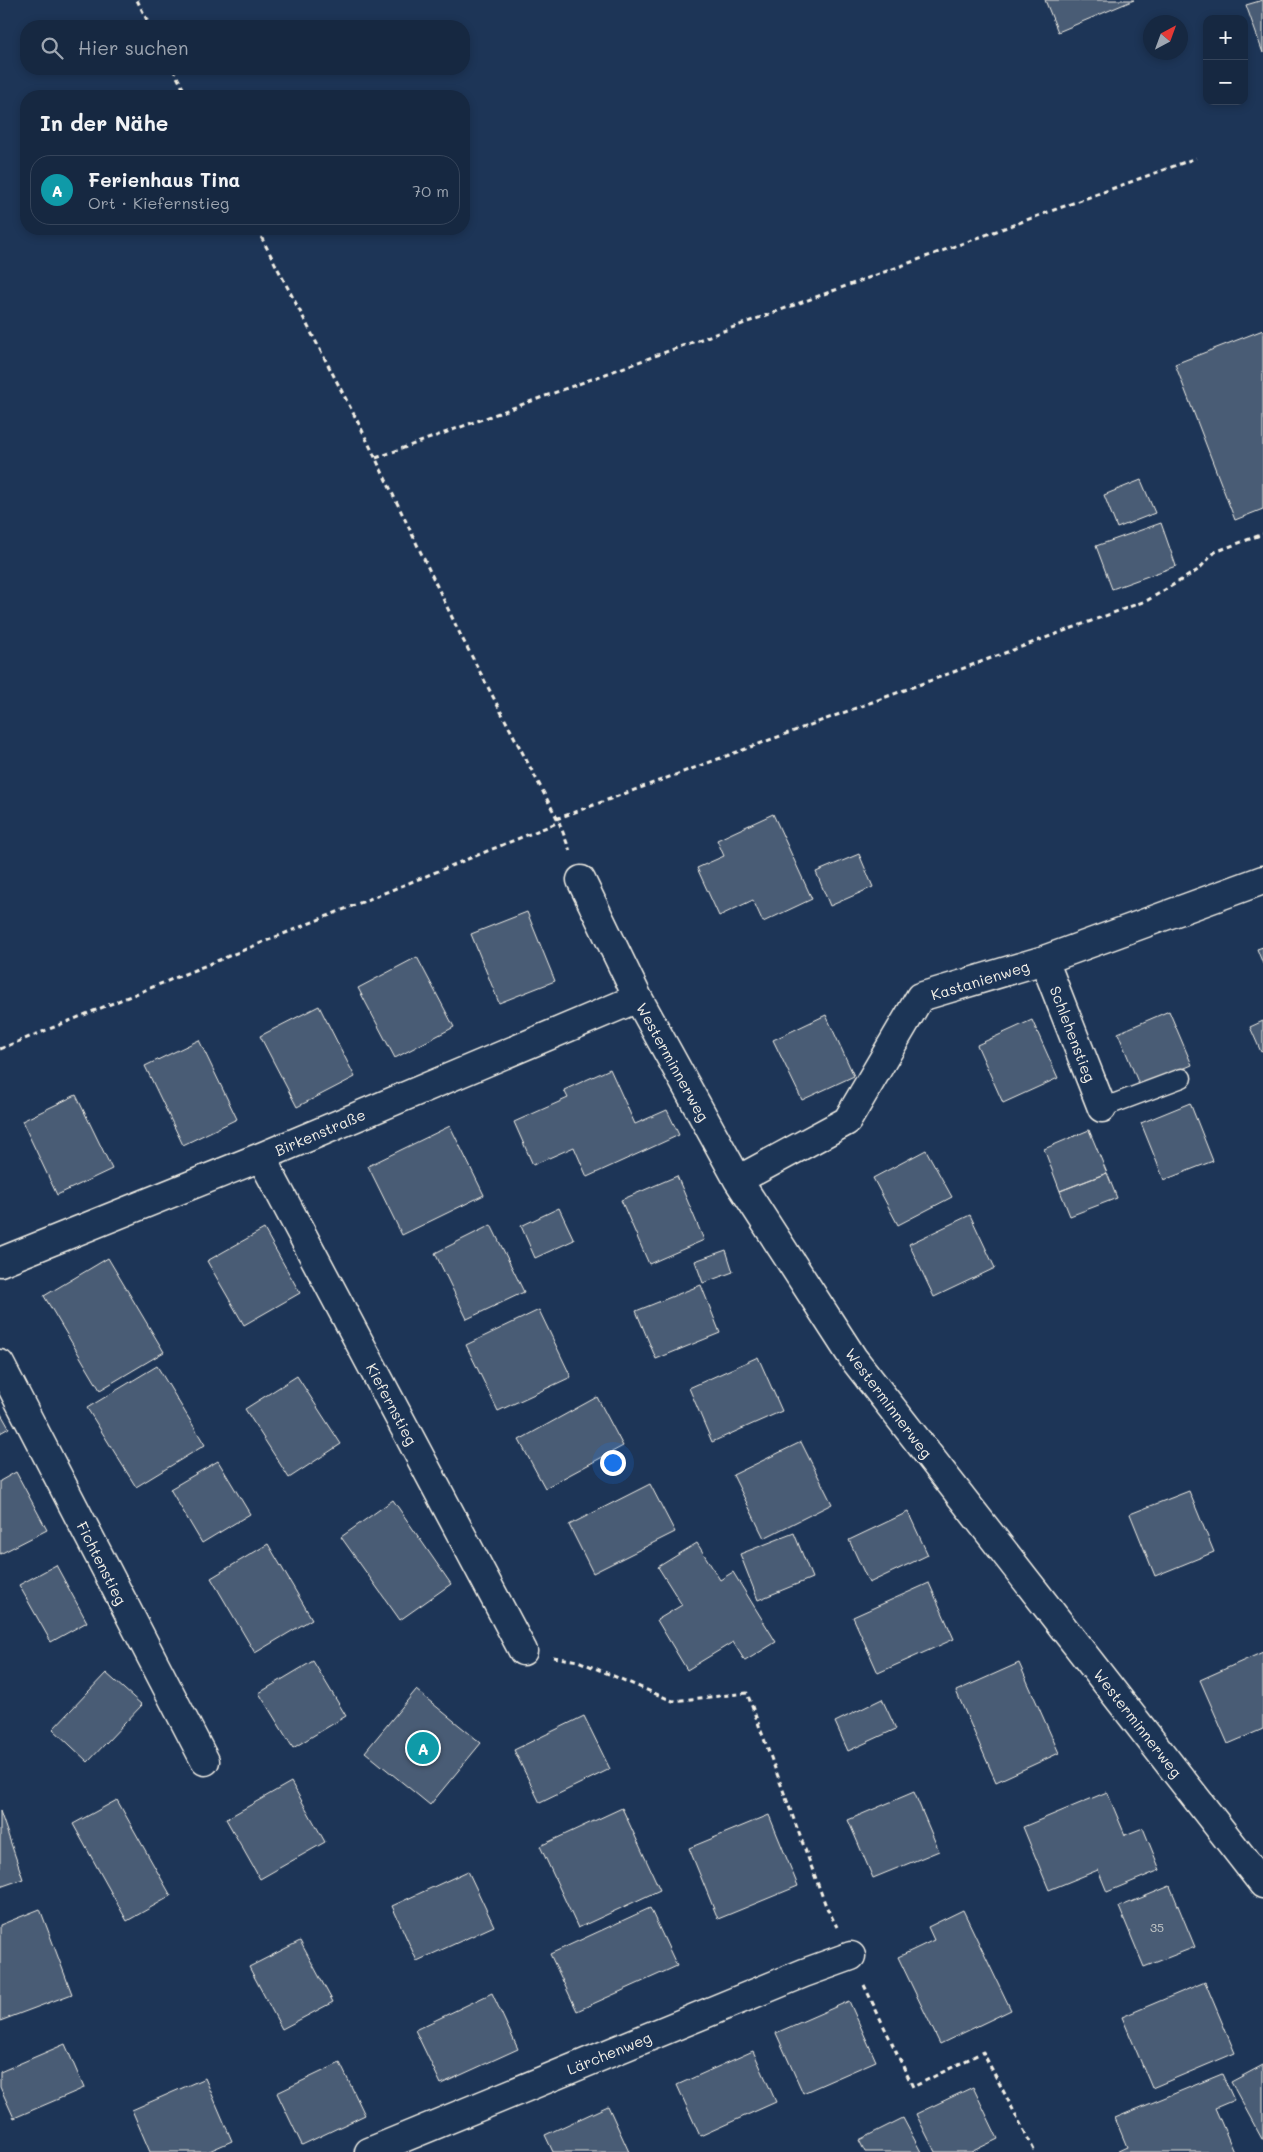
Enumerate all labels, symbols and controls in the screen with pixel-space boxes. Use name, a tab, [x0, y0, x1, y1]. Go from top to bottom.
north arrow	[1143, 15, 1188, 60]
map controls	[1203, 15, 1248, 105]
button: +	[1203, 15, 1248, 60]
search box	[20, 20, 470, 75]
icon: search	[38, 34, 66, 62]
text: Hier suchen	[78, 35, 189, 60]
button: −	[1203, 60, 1248, 105]
text: In der Nähe	[40, 109, 168, 136]
text: Ferienhaus Tina	[88, 167, 240, 192]
text: A	[51, 180, 63, 201]
text: 70 m	[412, 180, 449, 201]
text: Ort · Kiefernstieg	[88, 192, 229, 213]
street label: Kastanienweg	[928, 955, 1032, 1004]
street label: Schlehenstieg	[1046, 983, 1101, 1085]
street label: Westerminnerweg	[632, 999, 714, 1125]
street label: Birkenstraße	[272, 1104, 368, 1160]
street label: Westerminnerweg	[841, 1344, 937, 1462]
street label: Kiefernstieg	[362, 1359, 422, 1449]
your location	[600, 1450, 626, 1476]
street label: Fichtenstieg	[72, 1518, 132, 1608]
street label: Westerminnerweg	[1089, 1665, 1187, 1782]
pin: A	[407, 1729, 439, 1767]
house number: 35	[1150, 1919, 1164, 1935]
street label: Lärchenweg	[564, 2027, 654, 2079]

